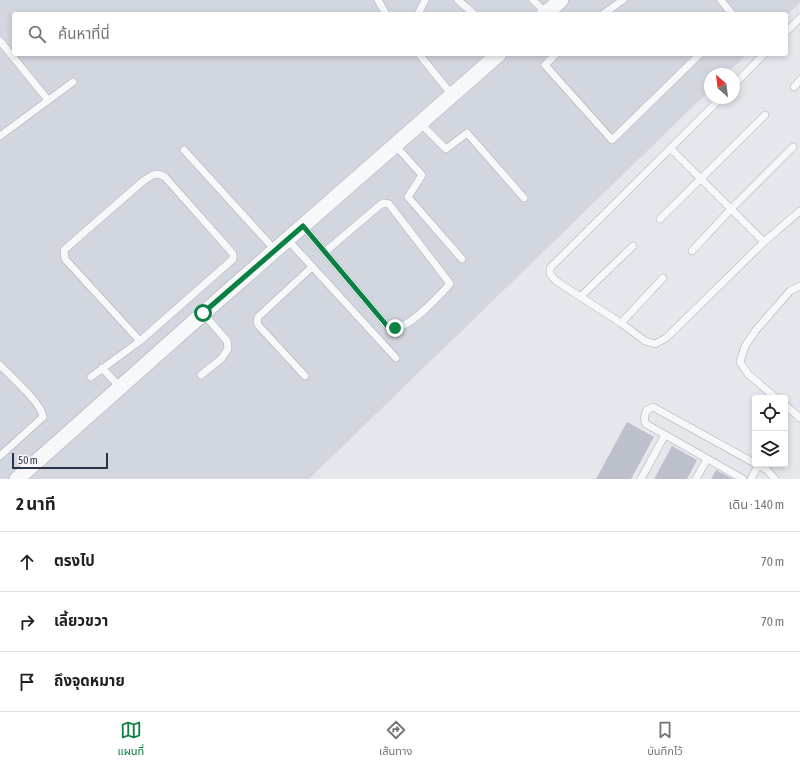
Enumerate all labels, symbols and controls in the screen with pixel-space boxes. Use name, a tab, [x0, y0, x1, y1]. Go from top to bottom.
search box	[12, 12, 788, 56]
icon: search	[26, 23, 48, 45]
text: ค้นหาที่นี่	[58, 25, 110, 42]
north arrow	[704, 68, 740, 104]
route start	[194, 304, 212, 322]
route end	[386, 319, 404, 337]
map controls	[752, 395, 788, 467]
button: locate	[752, 395, 788, 431]
button: layers	[752, 431, 788, 467]
scale bar	[12, 451, 108, 470]
text: 50 m	[18, 454, 38, 466]
text: 2 นาที	[16, 494, 56, 514]
text: เดิน · 140 m	[729, 497, 784, 512]
icon: ahead	[16, 551, 38, 573]
text: ตรงไป	[54, 552, 95, 569]
text: 70 m	[761, 554, 784, 569]
icon: right	[16, 611, 38, 633]
text: เลี้ยวขวา	[54, 612, 108, 629]
text: 70 m	[761, 614, 784, 629]
icon: arrive	[16, 671, 38, 693]
text: ถึงจุดหมาย	[54, 672, 125, 689]
tab: แผนที่	[117, 719, 144, 760]
tab: เส้นทาง	[379, 719, 412, 760]
tab: บันทึกไว้	[647, 719, 683, 760]

